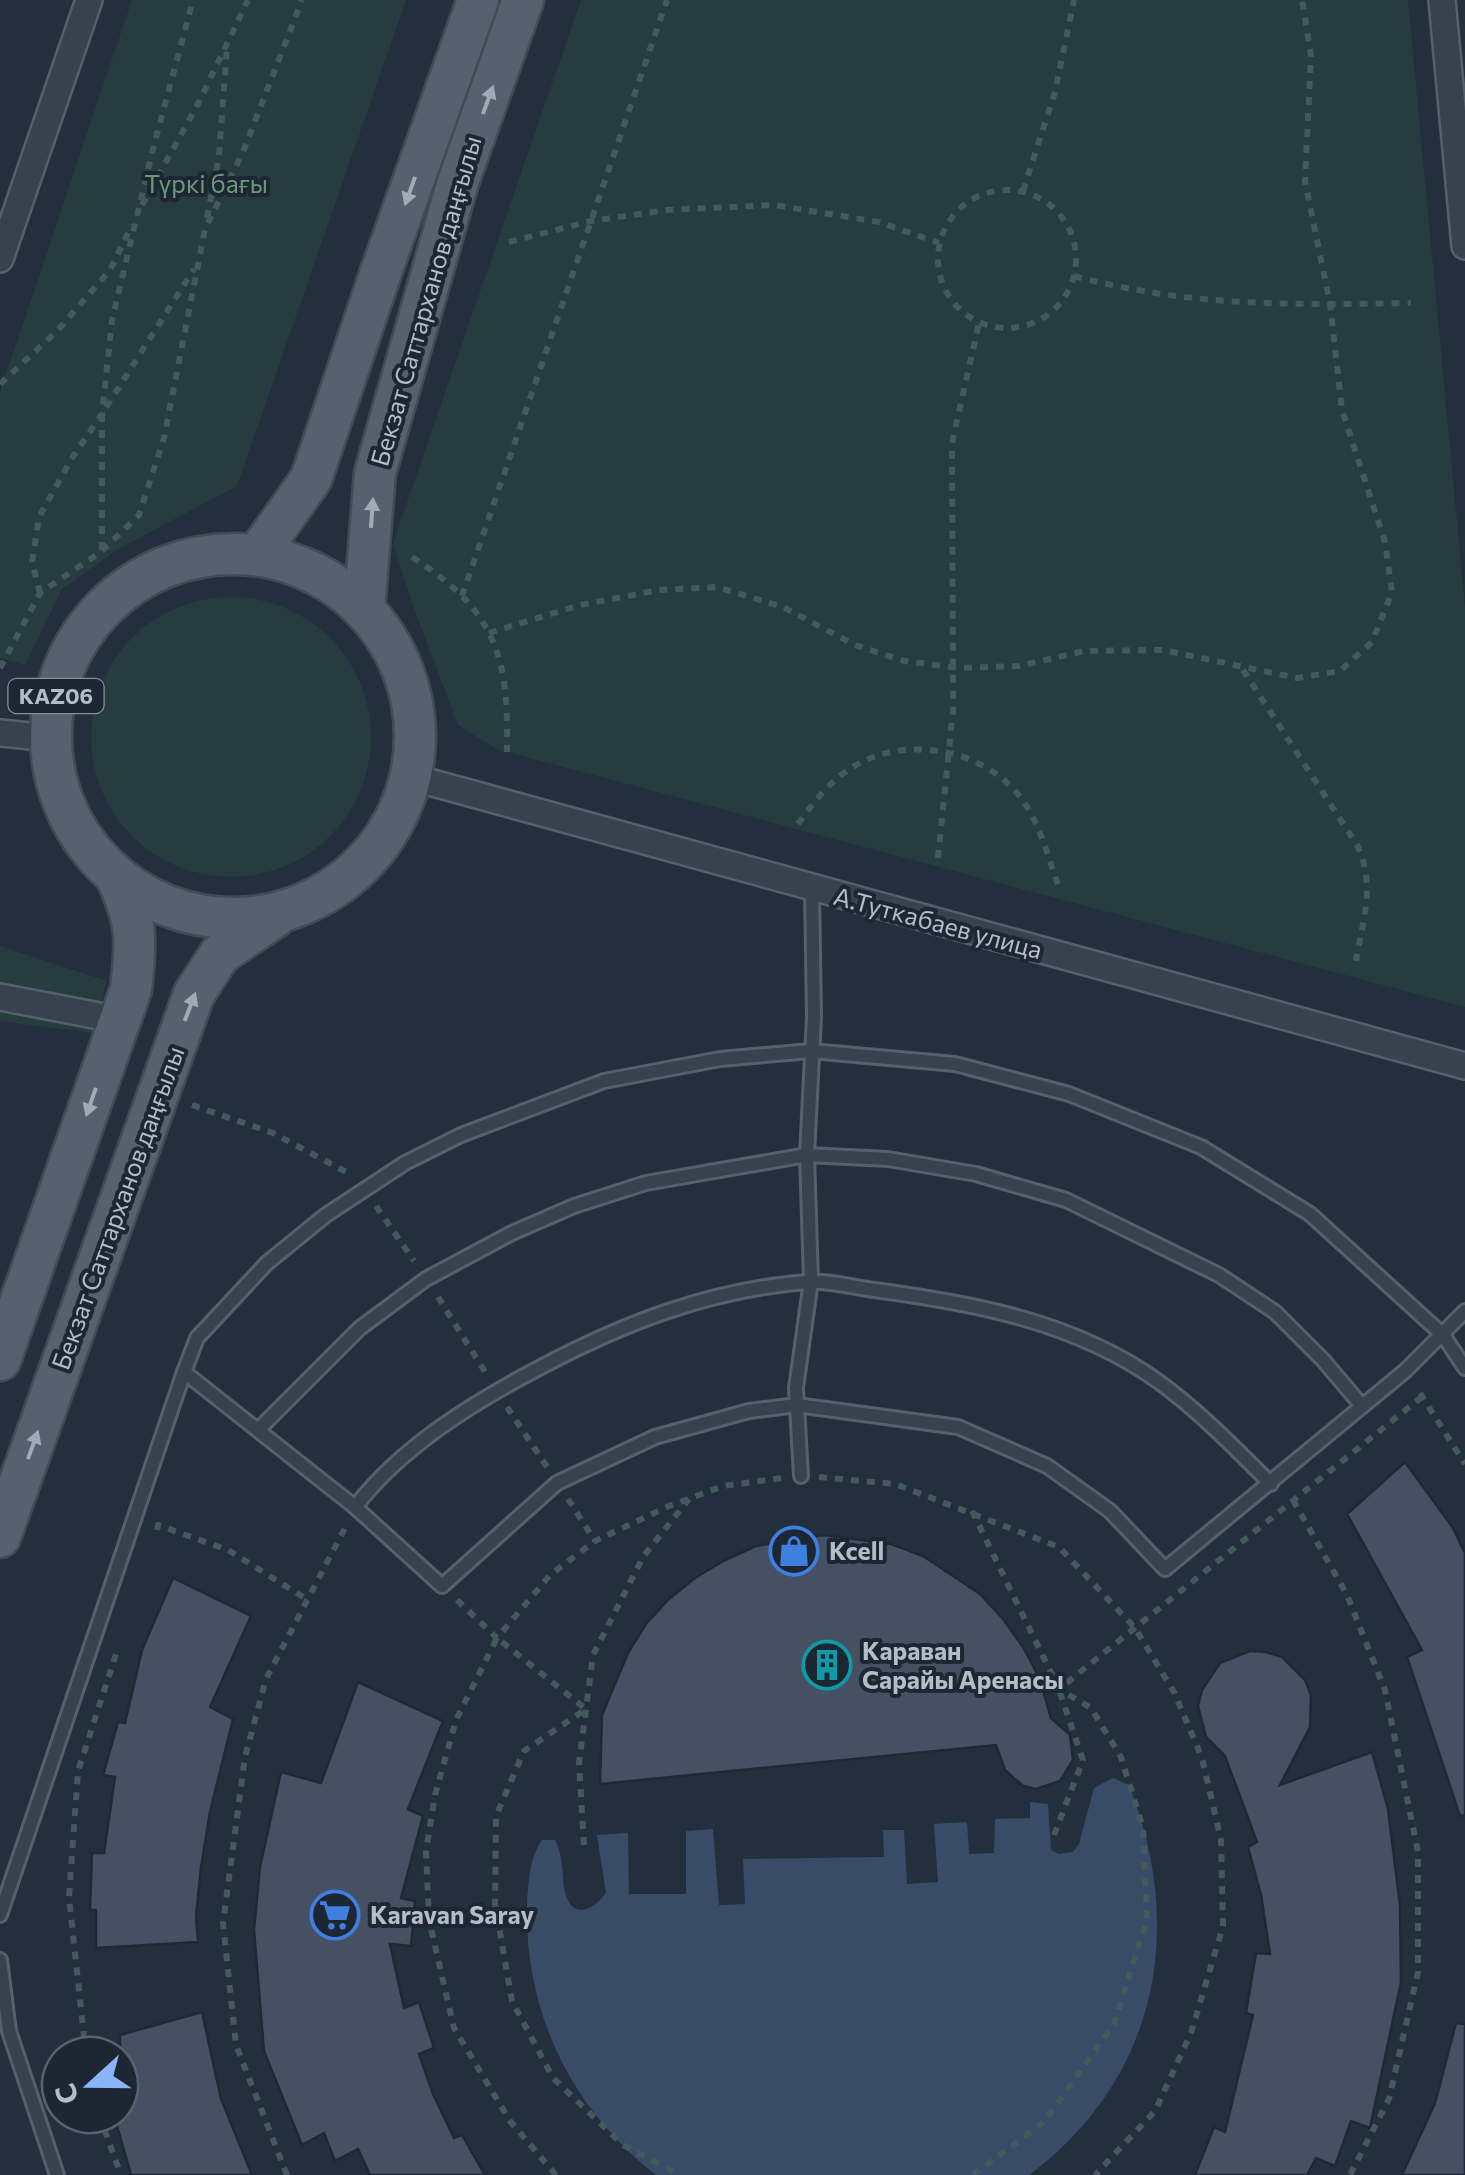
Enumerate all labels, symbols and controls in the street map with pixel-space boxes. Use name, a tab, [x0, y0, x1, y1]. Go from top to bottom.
one-way arrow	[481, 84, 496, 114]
street label: Бекзат Саттарханов даңғылы	[363, 132, 487, 469]
park label: Түркі бағы	[144, 168, 268, 198]
one-way arrow	[402, 176, 417, 206]
one-way arrow	[364, 496, 380, 528]
road number: KАZ06	[8, 679, 104, 713]
street label: А.Туткабаев улица	[831, 880, 1046, 964]
one-way arrow	[182, 992, 198, 1022]
street label: Бекзат Саттарханов даңғылы	[44, 1042, 190, 1373]
one-way arrow	[83, 1088, 98, 1118]
one-way arrow	[26, 1429, 41, 1459]
shop icon: Kcell	[768, 1525, 820, 1577]
place label: Kcell	[829, 1535, 884, 1565]
place label: Караван Сарайы Аренасы	[862, 1635, 1064, 1694]
building icon: Караван Сарайы Аренасы	[801, 1639, 853, 1691]
supermarket icon: Karavan Saray	[309, 1889, 361, 1941]
place label: Karavan Saray	[370, 1899, 534, 1929]
north arrow	[40, 2035, 140, 2135]
text: С	[46, 2079, 85, 2109]

